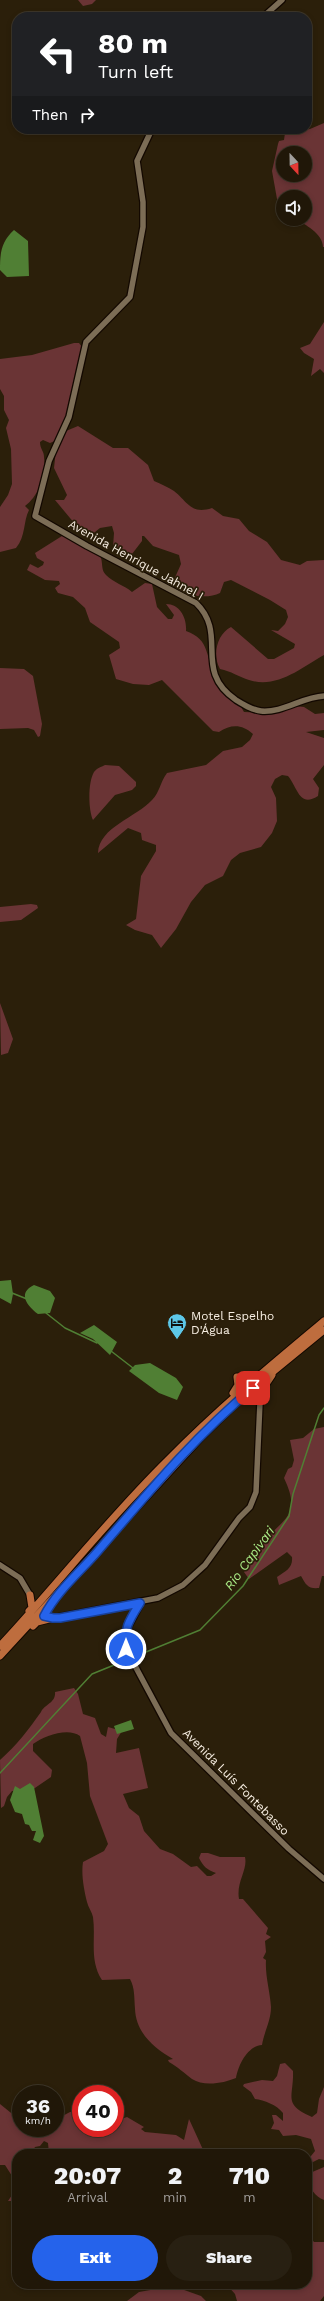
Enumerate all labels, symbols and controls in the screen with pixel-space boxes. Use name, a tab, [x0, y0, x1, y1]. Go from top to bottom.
text: 80 m	[98, 27, 168, 60]
icon: left	[32, 28, 84, 80]
text: Turn left	[98, 61, 173, 82]
icon: right	[76, 104, 98, 126]
text: Then	[32, 106, 68, 124]
north arrow	[276, 146, 312, 182]
map controls	[276, 146, 312, 226]
button: sound	[276, 190, 312, 226]
street label: Avenida Henrique Jahnel I	[66, 517, 206, 603]
place label: Motel Espelho D'Água	[191, 1309, 274, 1337]
hotel icon: Motel Espelho D'Água	[166, 1312, 188, 1340]
pin	[236, 1371, 270, 1405]
icon: arrive	[242, 1377, 264, 1399]
water label: Rio Capivari	[221, 1523, 278, 1593]
position arrow	[105, 1628, 147, 1670]
street label: Avenida Luís Fontebasso	[180, 1726, 292, 1838]
speed limit sign: 40	[72, 2085, 124, 2137]
text: 36	[26, 2094, 50, 2118]
text: km/h	[25, 2115, 51, 2126]
text: 20:07	[54, 2162, 121, 2190]
text: 2	[168, 2162, 182, 2190]
text: 710	[229, 2162, 270, 2190]
text: Arrival	[67, 2190, 108, 2205]
text: min	[163, 2190, 187, 2205]
text: m	[243, 2190, 256, 2205]
button: Exit	[32, 2235, 158, 2281]
button: Share	[166, 2235, 292, 2281]

